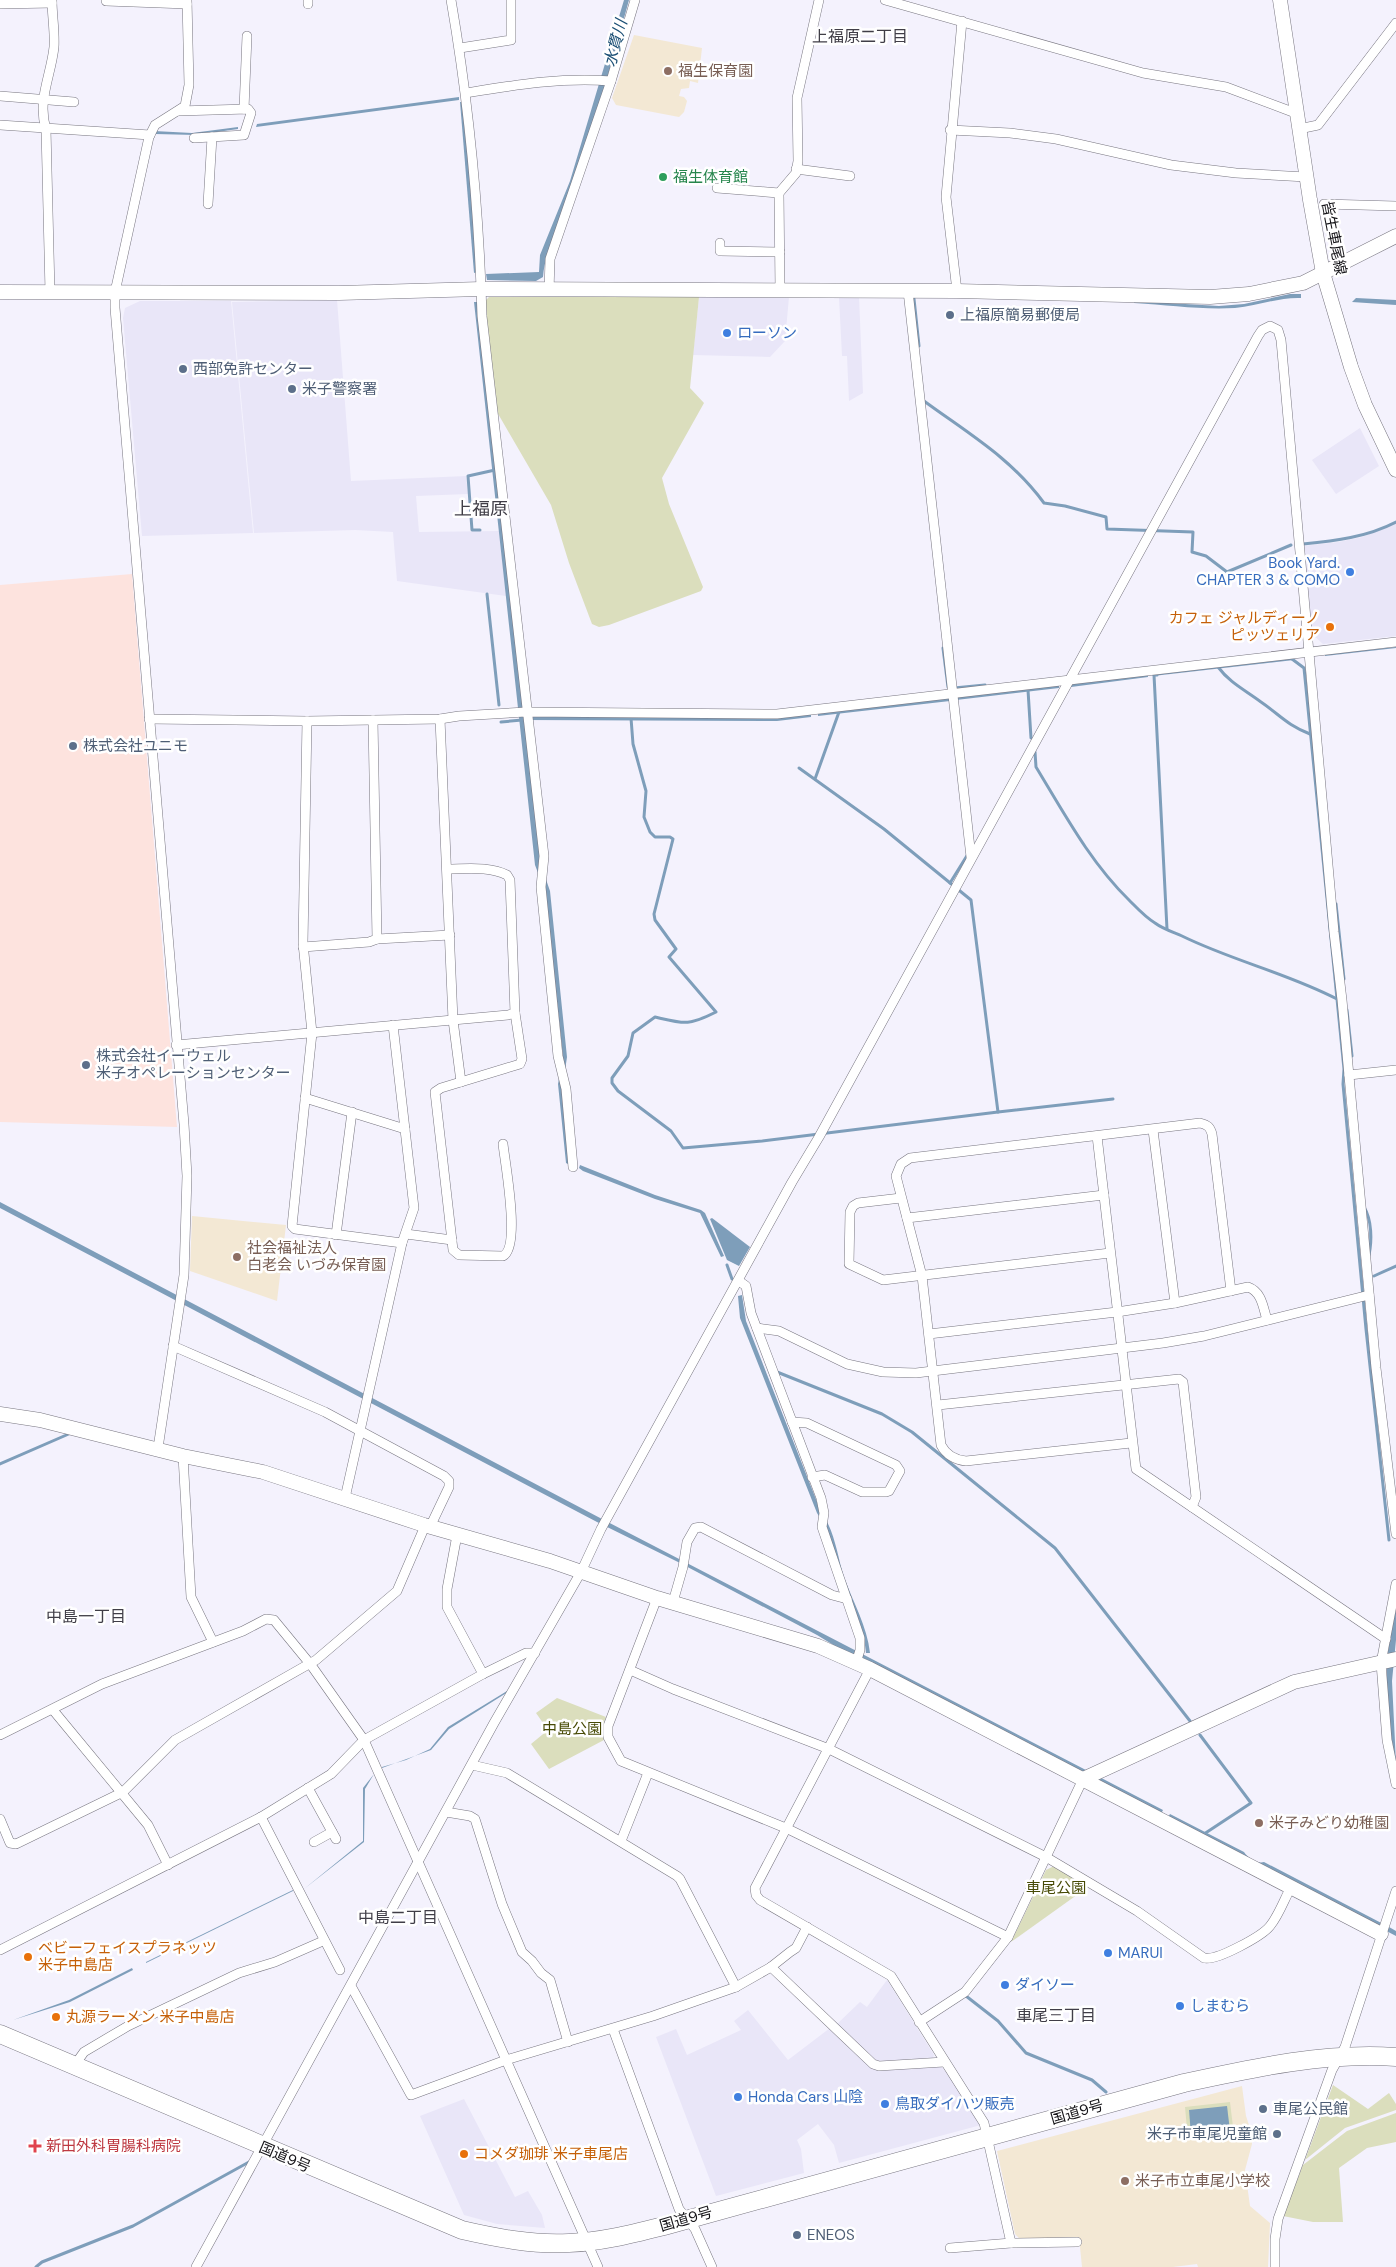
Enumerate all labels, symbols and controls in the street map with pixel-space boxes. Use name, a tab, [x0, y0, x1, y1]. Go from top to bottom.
water label: 水貫川	[599, 15, 632, 69]
district label: 上福原二丁目	[812, 26, 908, 47]
place label: 福生保育園	[678, 61, 753, 81]
marker: 福生保育園	[662, 65, 674, 77]
place label: 福生体育館	[673, 167, 748, 187]
marker: 福生体育館	[657, 171, 669, 183]
street label: 皆生車尾線	[1317, 199, 1351, 277]
place label: 上福原簡易郵便局	[960, 305, 1080, 325]
marker: 上福原簡易郵便局	[944, 309, 956, 321]
place label: ローソン	[737, 323, 797, 343]
marker: ローソン	[721, 327, 733, 339]
place label: 西部免許センター	[193, 359, 313, 379]
marker: 西部免許センター	[177, 363, 189, 375]
place label: 米子警察署	[302, 379, 377, 399]
marker: 米子警察署	[286, 383, 298, 395]
district label: 上福原	[454, 497, 508, 521]
place label: Book Yard. CHAPTER 3 & COMO	[1196, 553, 1340, 590]
marker: Book Yard. CHAPTER 3 & COMO	[1344, 566, 1356, 578]
place label: カフェ ジャルディーノ ピッツェリア	[1169, 608, 1320, 645]
marker: カフェ ジャルディーノ ピッツェリア	[1324, 621, 1336, 633]
place label: 株式会社ユニモ	[83, 736, 188, 756]
marker: 株式会社ユニモ	[67, 740, 79, 752]
place label: 株式会社イーウェル 米子オペレーションセンター	[96, 1046, 291, 1083]
marker: 株式会社イーウェル 米子オペレーションセンター	[80, 1059, 92, 1071]
place label: 社会福祉法人 白老会 いづみ保育園	[247, 1238, 386, 1275]
marker: 社会福祉法人 白老会 いづみ保育園	[231, 1251, 243, 1263]
district label: 中島一丁目	[46, 1606, 126, 1627]
park label: 中島公園	[542, 1719, 602, 1739]
place label: 米子みどり幼稚園	[1269, 1813, 1389, 1833]
marker: 米子みどり幼稚園	[1253, 1817, 1265, 1829]
park label: 車尾公園	[1026, 1878, 1086, 1898]
district label: 中島二丁目	[358, 1907, 438, 1928]
place label: ベビーフェイスプラネッツ 米子中島店	[38, 1938, 217, 1975]
place label: MARUI	[1118, 1943, 1163, 1963]
marker: MARUI	[1102, 1947, 1114, 1959]
marker: ベビーフェイスプラネッツ 米子中島店	[22, 1951, 34, 1963]
place label: ダイソー	[1015, 1975, 1075, 1995]
marker: ダイソー	[999, 1979, 1011, 1991]
place label: しまむら	[1190, 1996, 1250, 2016]
marker: しまむら	[1174, 2000, 1186, 2012]
district label: 車尾三丁目	[1016, 2005, 1096, 2026]
place label: 丸源ラーメン 米子中島店	[66, 2007, 234, 2027]
marker: 丸源ラーメン 米子中島店	[50, 2011, 62, 2023]
place label: Honda Cars 山陰	[748, 2087, 863, 2107]
marker: Honda Cars 山陰	[732, 2091, 744, 2103]
place label: 鳥取ダイハツ販売	[895, 2094, 1015, 2114]
street label: 国道9号	[1048, 2095, 1106, 2129]
marker: 鳥取ダイハツ販売	[879, 2098, 891, 2110]
place label: 車尾公民館	[1273, 2099, 1348, 2119]
marker: 車尾公民館	[1257, 2103, 1269, 2115]
place label: 米子市車尾児童館	[1147, 2124, 1267, 2144]
marker: 米子市車尾児童館	[1271, 2128, 1283, 2140]
place label: 新田外科胃腸科病院	[46, 2136, 181, 2156]
street label: 国道9号	[256, 2137, 314, 2177]
marker: 新田外科胃腸科病院	[28, 2139, 42, 2153]
place label: コメダ珈琲 米子車尾店	[474, 2144, 628, 2164]
marker: コメダ珈琲 米子車尾店	[458, 2148, 470, 2160]
place label: 米子市立車尾小学校	[1135, 2171, 1270, 2191]
marker: 米子市立車尾小学校	[1119, 2175, 1131, 2187]
street label: 国道9号	[657, 2202, 715, 2236]
place label: ENEOS	[807, 2225, 855, 2245]
marker: ENEOS	[791, 2229, 803, 2241]

